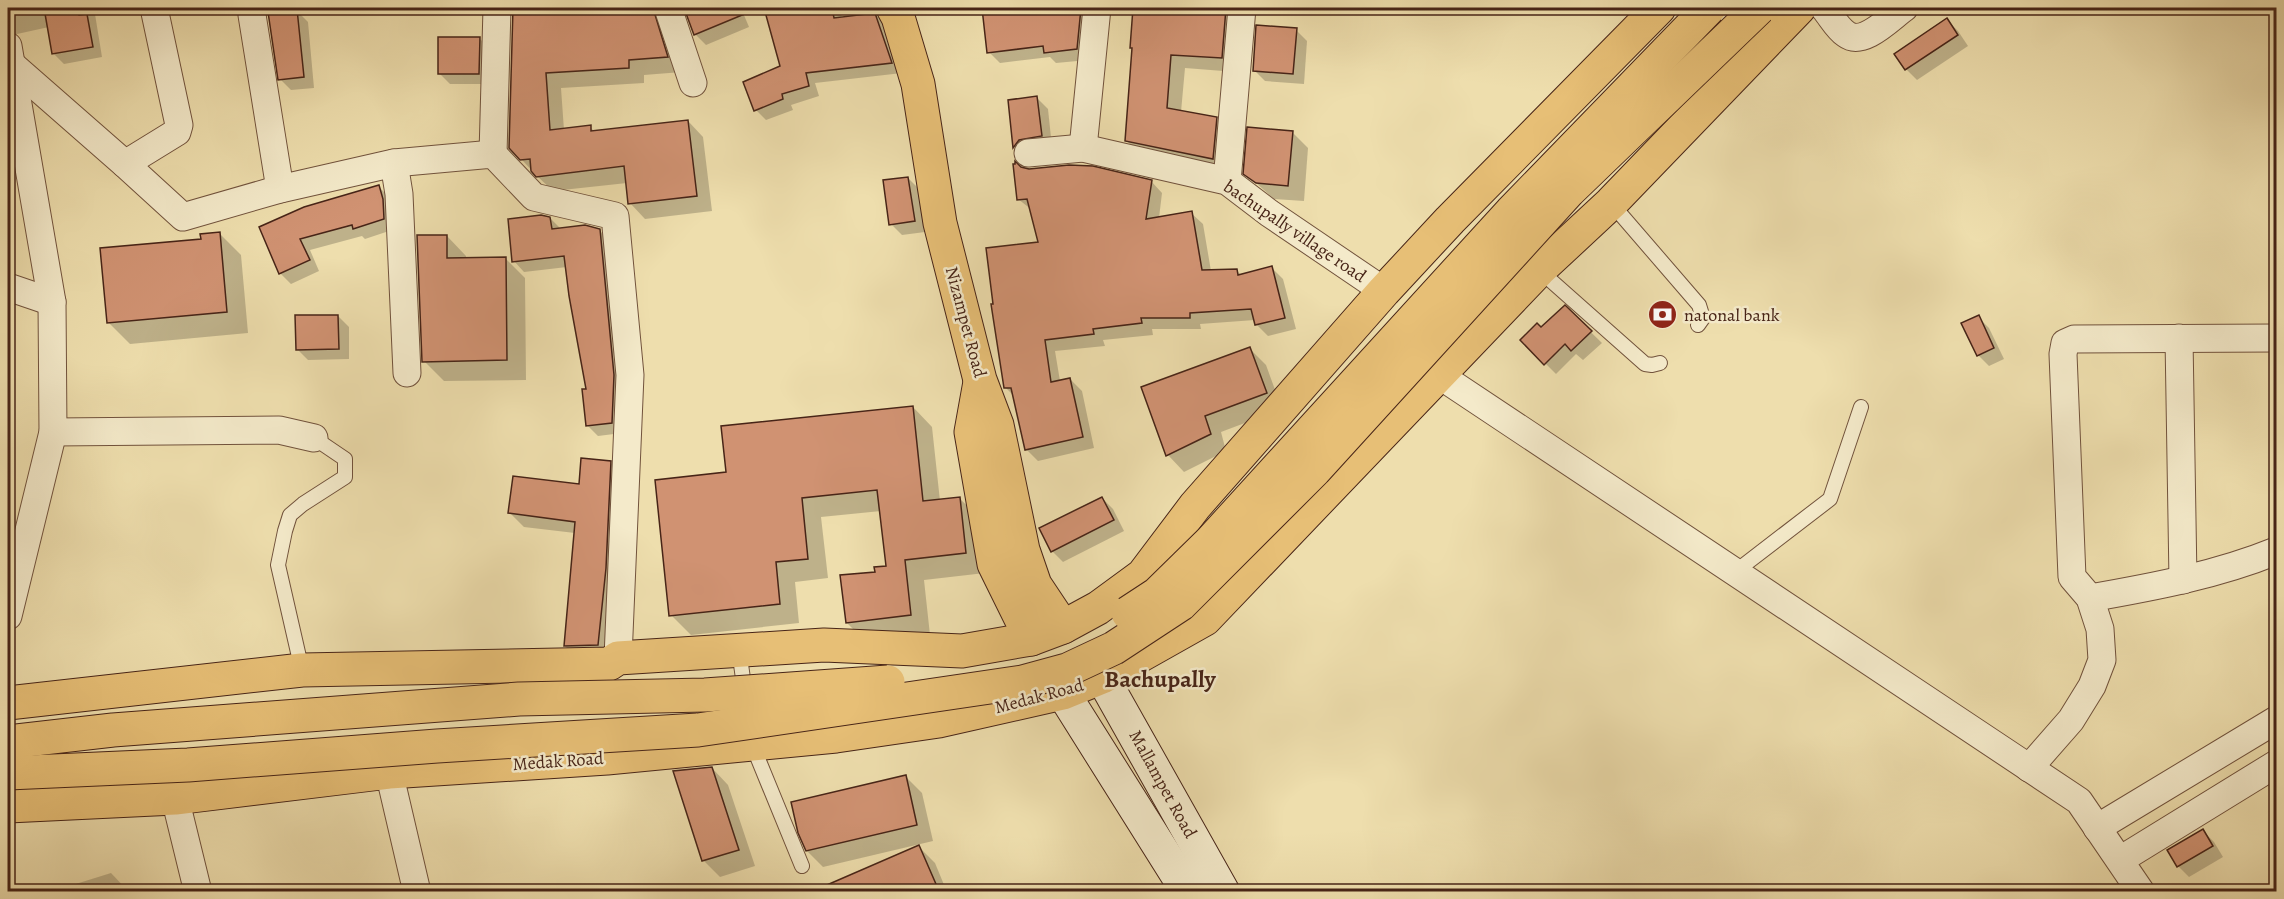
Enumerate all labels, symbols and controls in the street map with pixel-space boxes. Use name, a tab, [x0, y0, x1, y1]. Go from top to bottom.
street label: bachupally village road	[1219, 174, 1371, 288]
street label: Nizampet Road	[940, 264, 992, 380]
bank icon: natonal bank	[1647, 299, 1679, 331]
place label: natonal bank	[1684, 303, 1780, 327]
district label: Bachupally	[1104, 663, 1216, 695]
street label: Medak Road	[992, 673, 1086, 719]
street label: Mallampet Road	[1123, 726, 1203, 843]
street label: Medak Road	[512, 746, 605, 776]

